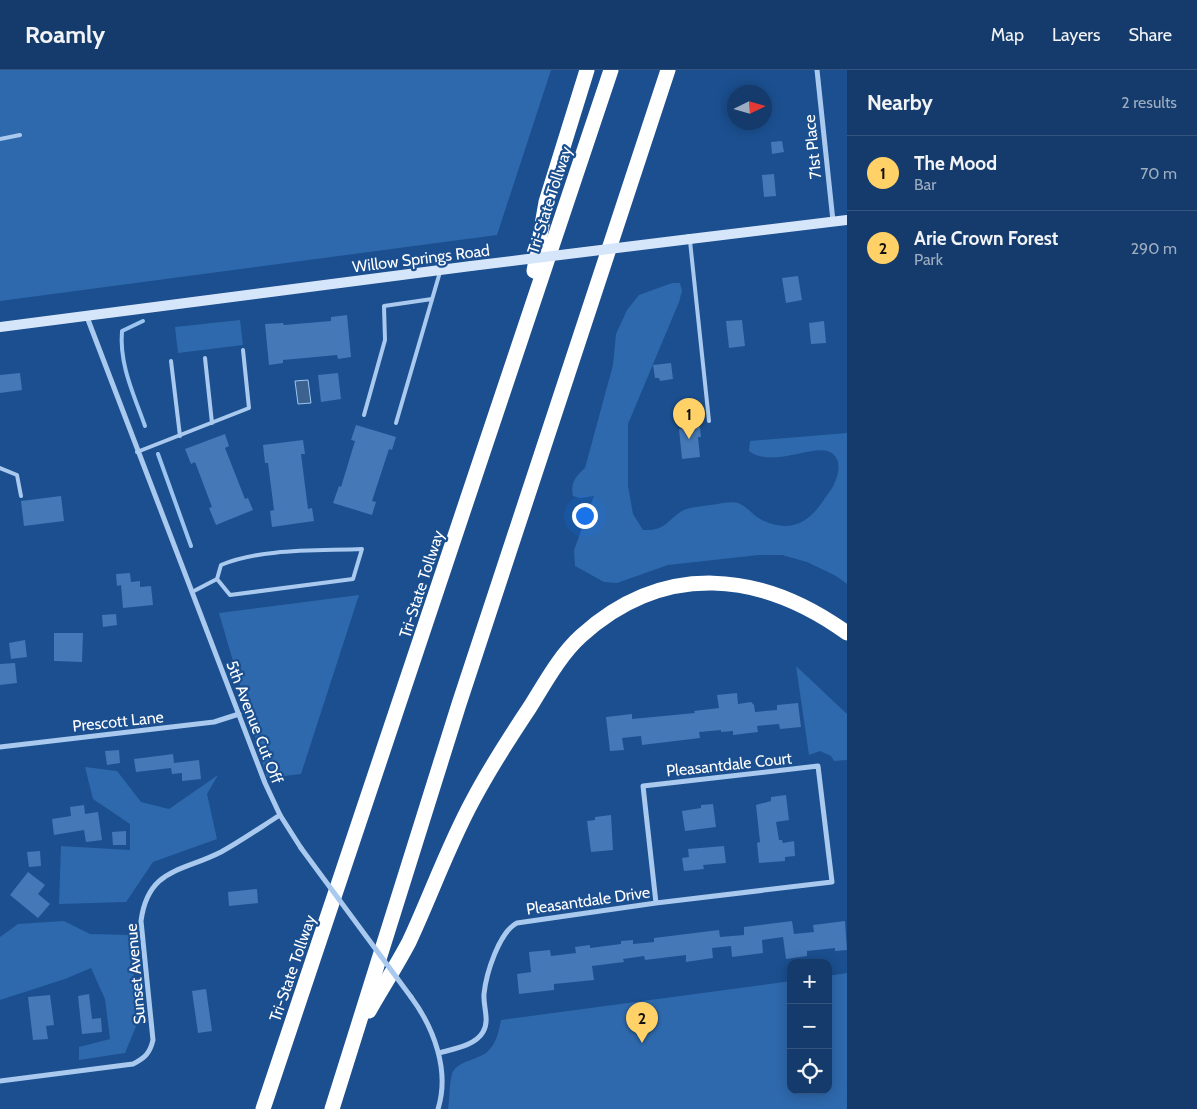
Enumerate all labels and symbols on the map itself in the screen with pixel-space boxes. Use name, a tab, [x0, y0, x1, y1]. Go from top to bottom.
north arrow	[727, 85, 772, 130]
street label: 71st Place	[800, 114, 825, 180]
street label: Tri-State Tollway	[523, 144, 576, 256]
street label: Willow Springs Road	[351, 241, 491, 276]
pin: 1	[673, 398, 705, 439]
your location	[572, 503, 598, 529]
street label: Tri-State Tollway	[395, 528, 448, 640]
street label: 5th Avenue Cut Off	[222, 658, 287, 787]
street label: Prescott Lane	[71, 707, 165, 736]
street label: Pleasantdale Court	[665, 748, 793, 781]
street label: Pleasantdale Drive	[525, 882, 651, 919]
street label: Tri-State Tollway	[265, 912, 320, 1024]
street label: Sunset Avenue	[122, 923, 149, 1025]
pin: 2	[626, 1002, 658, 1043]

